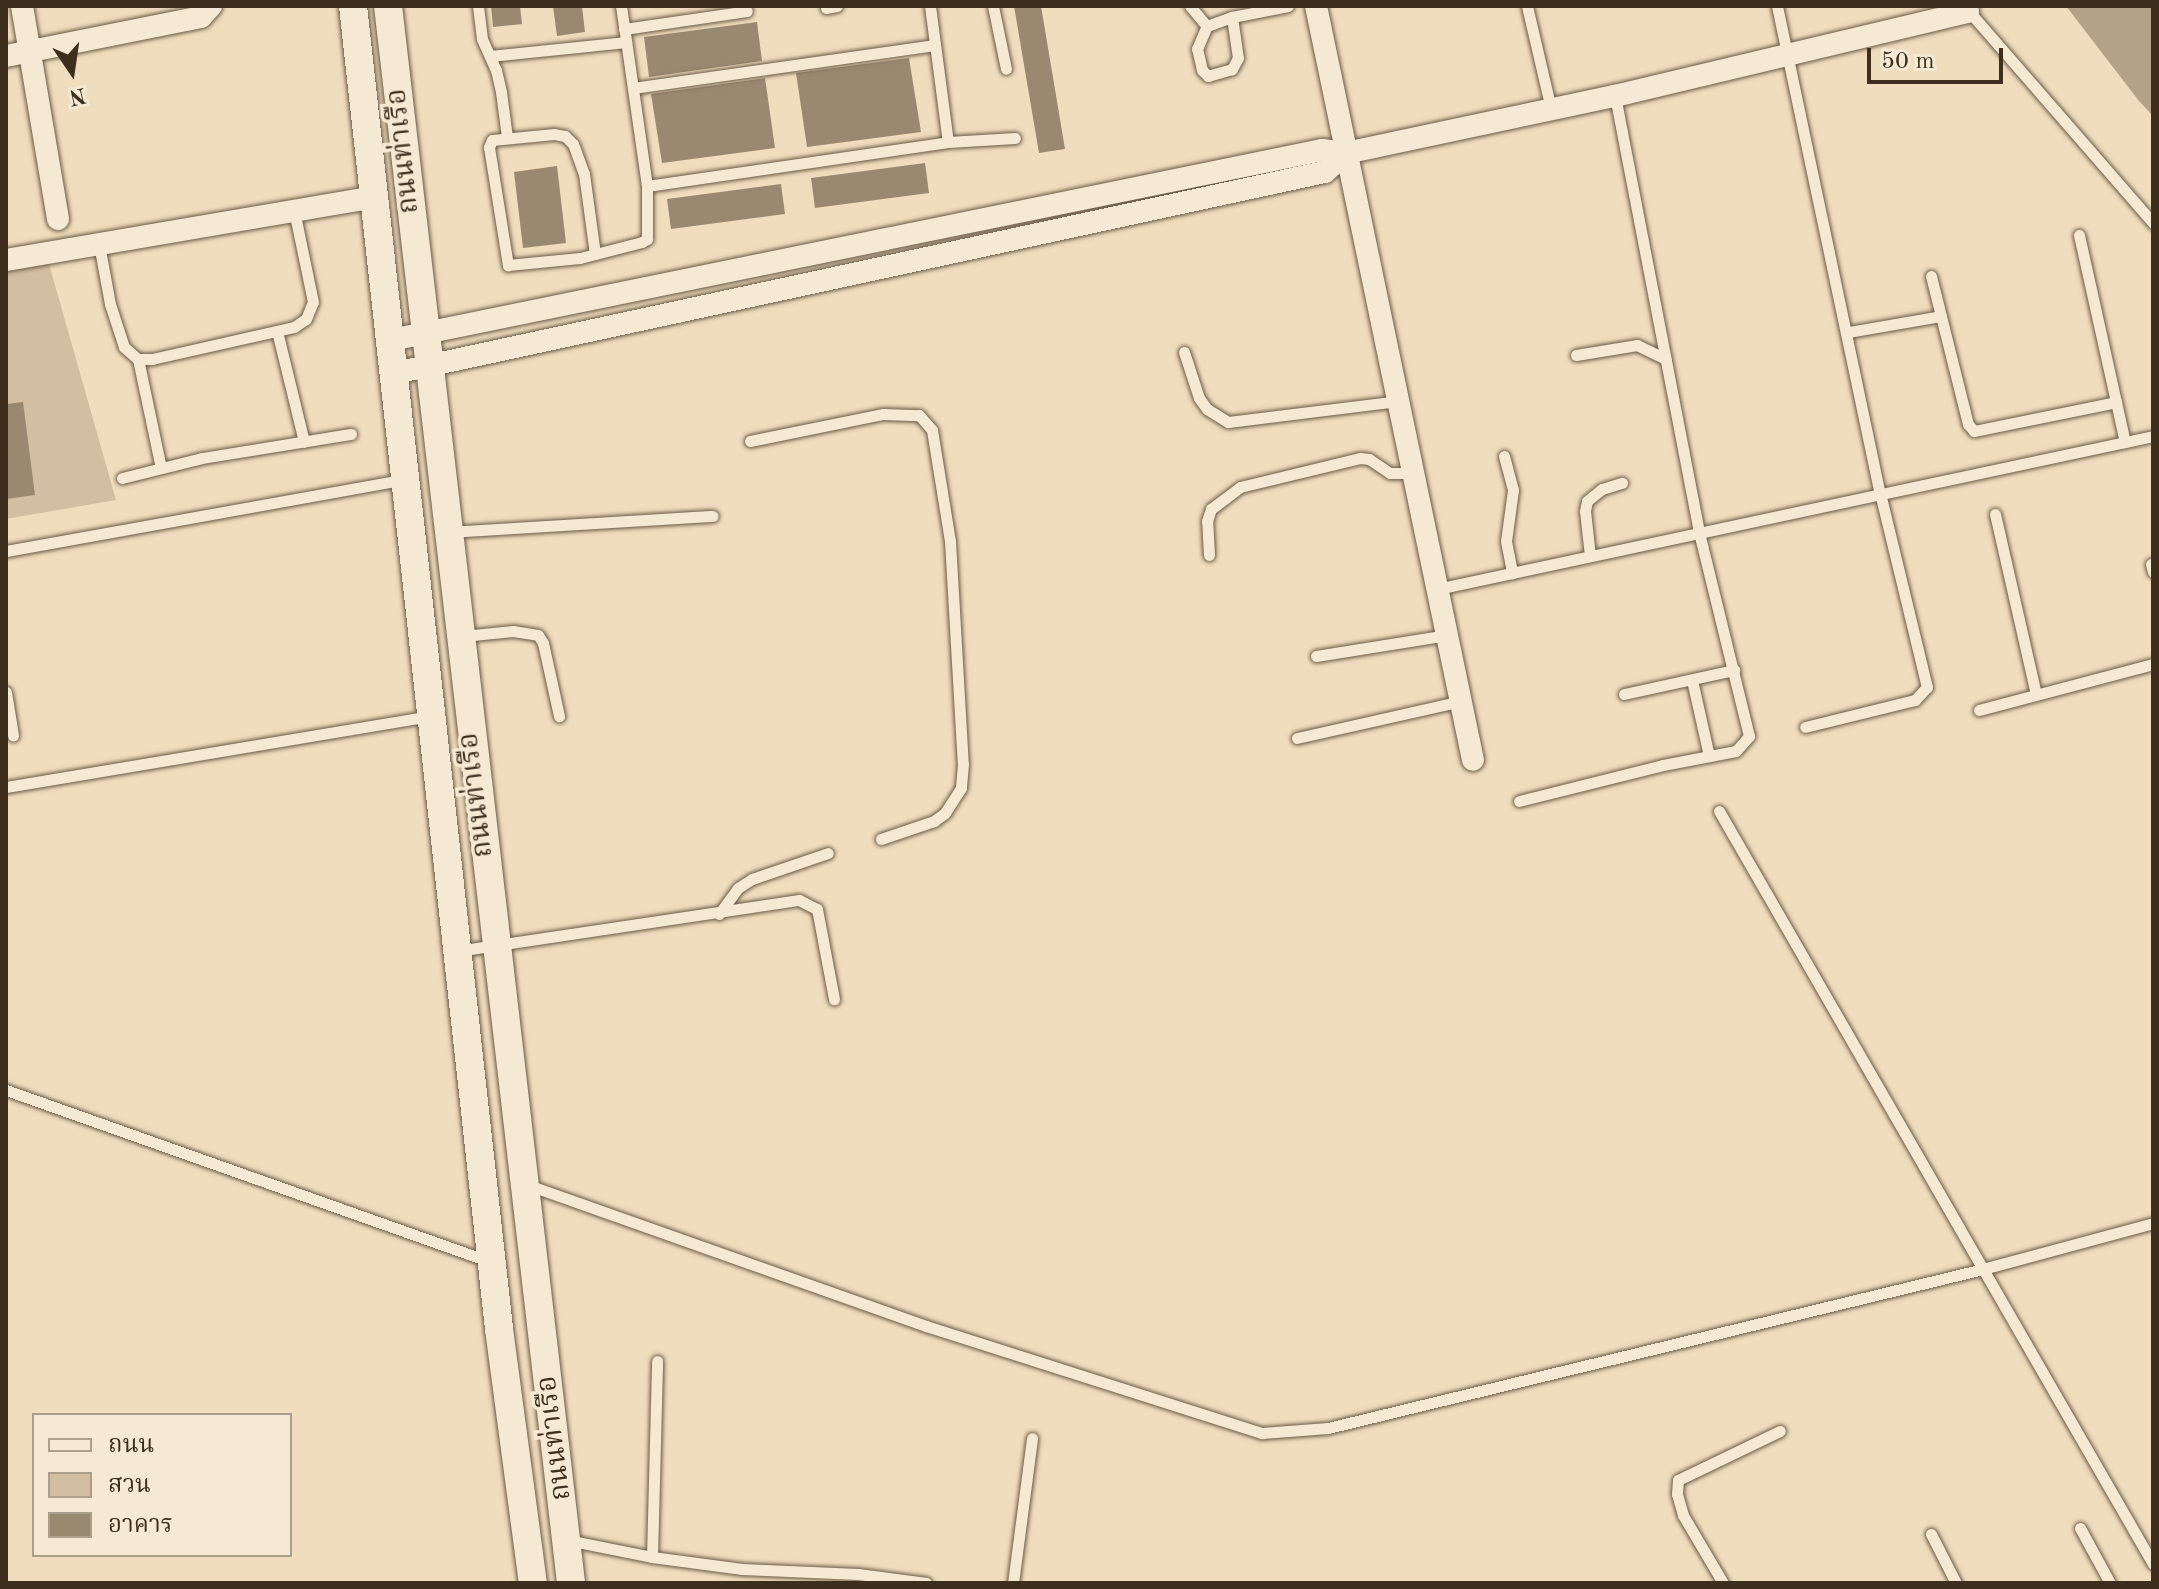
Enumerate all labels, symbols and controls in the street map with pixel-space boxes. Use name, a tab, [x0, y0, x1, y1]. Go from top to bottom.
north arrow	[32, 32, 112, 112]
scale bar	[1871, 32, 2007, 82]
text: 50 m	[1881, 50, 1935, 74]
text: N	[67, 83, 88, 108]
street label: ถนนท่าเรือ	[381, 87, 427, 215]
street label: ถนนท่าเรือ	[453, 731, 501, 859]
street label: ถนนท่าเรือ	[531, 1374, 579, 1502]
legend	[32, 1413, 292, 1557]
text: ถนน	[108, 1434, 154, 1458]
text: สวน	[108, 1474, 151, 1498]
text: อาคาร	[108, 1514, 173, 1538]

